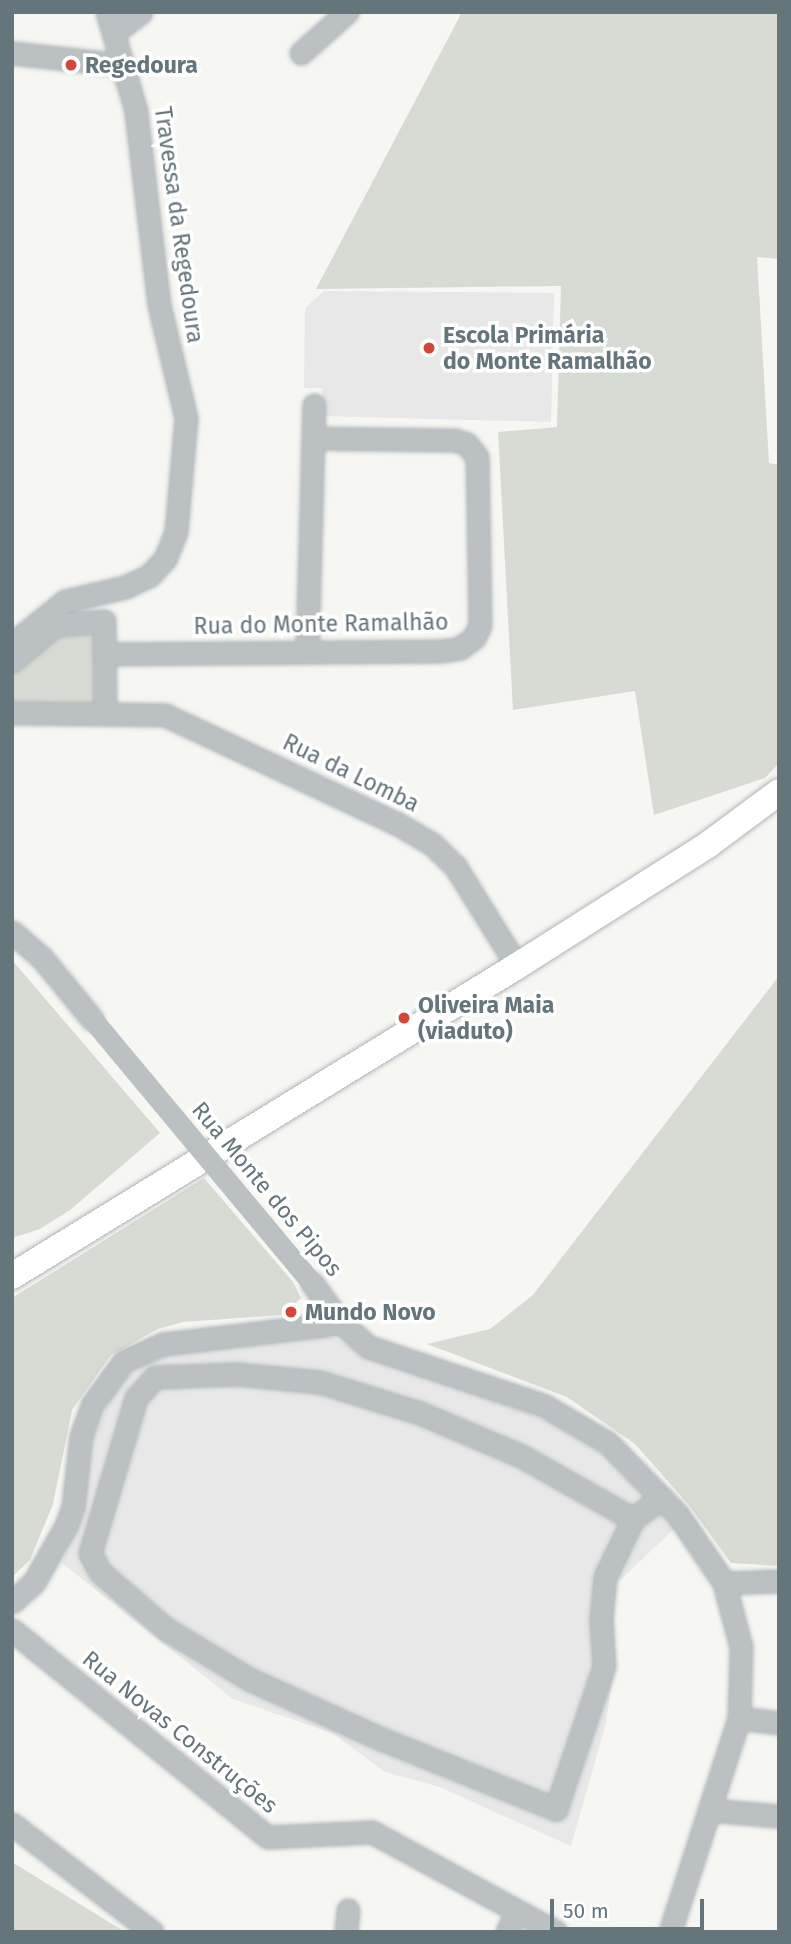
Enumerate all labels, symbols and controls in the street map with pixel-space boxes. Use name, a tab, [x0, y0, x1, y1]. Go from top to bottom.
place label: Regedoura	[85, 51, 198, 79]
marker: Regedoura	[63, 57, 79, 73]
street label: Travessa da Regedoura	[149, 105, 209, 345]
place label: Escola Primária do Monte Ramalhão	[443, 321, 652, 375]
marker: Escola Primária do Monte Ramalhão	[421, 340, 437, 356]
street label: Rua do Monte Ramalhão	[193, 608, 449, 640]
street label: Rua da Lomba	[278, 728, 424, 818]
place label: Oliveira Maia (viaduto)	[418, 991, 554, 1045]
marker: Oliveira Maia (viaduto)	[396, 1010, 412, 1026]
street label: Rua Monte dos Pipos	[186, 1096, 348, 1282]
place label: Mundo Novo	[305, 1298, 436, 1326]
marker: Mundo Novo	[283, 1304, 299, 1320]
street label: Rua Novas Construções	[77, 1645, 283, 1819]
scale bar	[553, 1884, 707, 1928]
text: 50 m	[563, 1898, 609, 1924]

